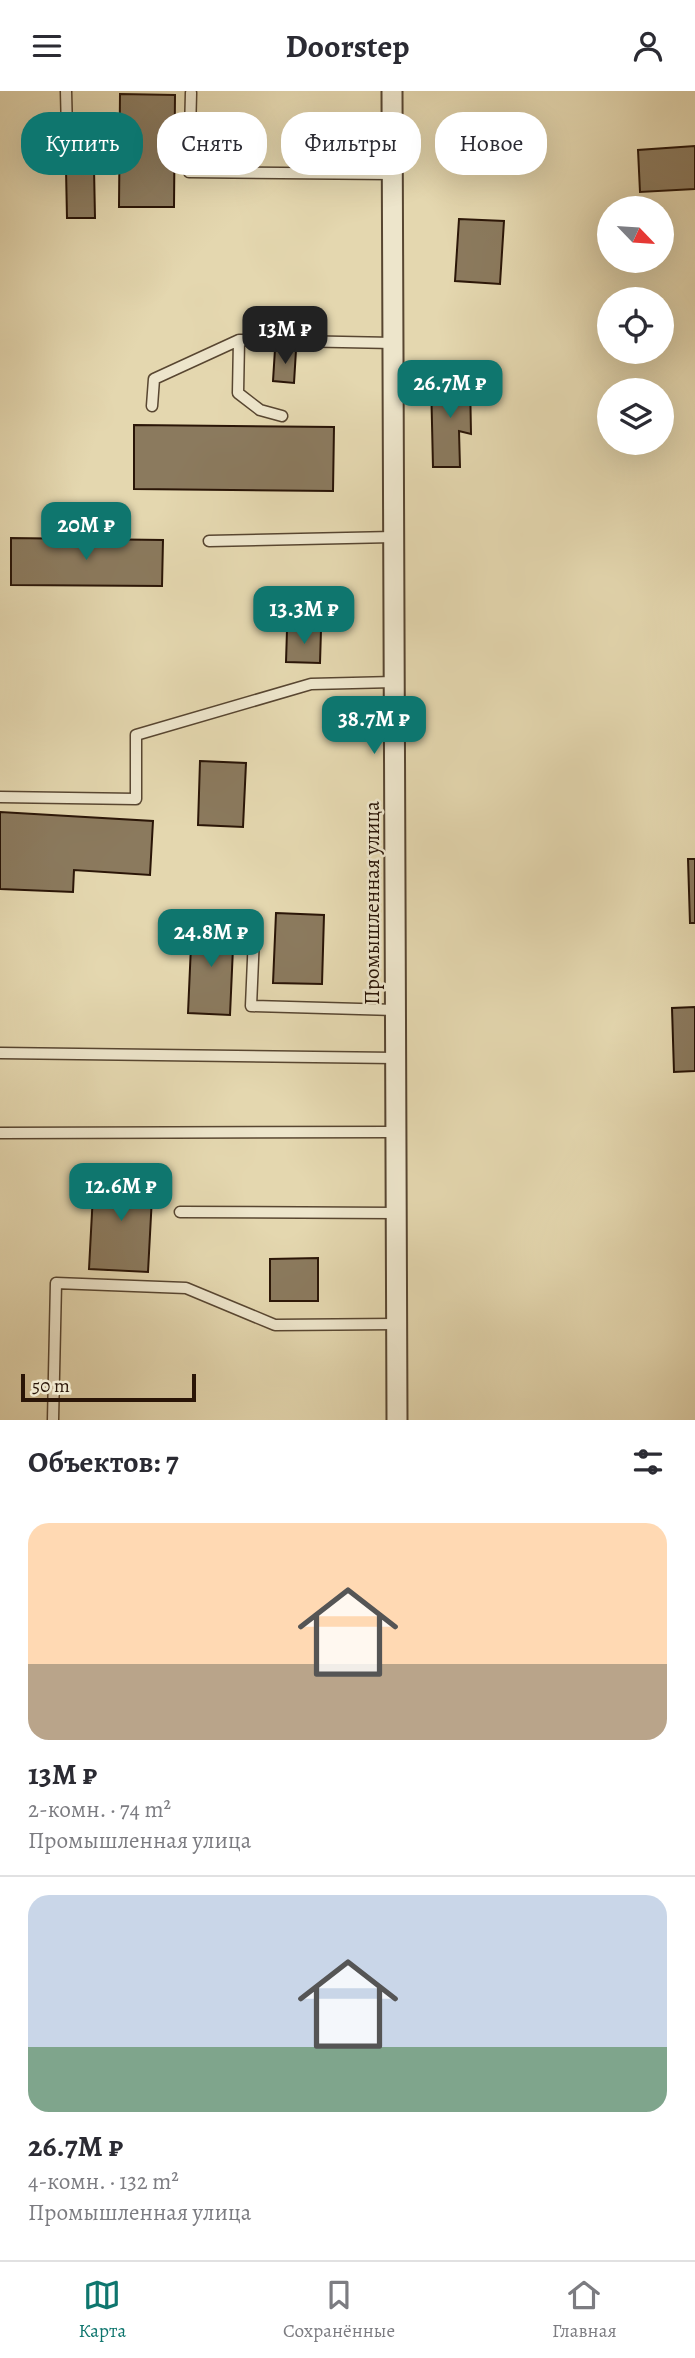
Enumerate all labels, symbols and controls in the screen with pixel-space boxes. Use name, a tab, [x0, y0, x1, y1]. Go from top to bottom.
text: Doorstep	[286, 24, 409, 68]
icon: menu	[28, 27, 66, 65]
icon: person	[629, 27, 667, 65]
chip: Купить	[21, 112, 143, 175]
chip: Снять	[157, 112, 267, 175]
chip: Фильтры	[281, 112, 421, 175]
chip: Новое	[435, 112, 547, 175]
north arrow	[597, 196, 674, 273]
map controls	[597, 196, 674, 455]
button: locate	[597, 287, 674, 364]
pin: 13M ₽	[236, 307, 334, 366]
text: 13M ₽	[258, 313, 312, 344]
pin: 26.7M ₽	[385, 361, 515, 420]
text: 26.7M ₽	[413, 367, 487, 398]
button: layers	[597, 378, 674, 455]
pin: 20M ₽	[37, 503, 135, 562]
text: 20M ₽	[57, 509, 115, 540]
pin: 13.3M ₽	[239, 587, 369, 646]
text: 13.3M ₽	[269, 593, 339, 624]
pin: 38.7M ₽	[309, 697, 439, 756]
text: 38.7M ₽	[338, 703, 410, 734]
street label: Промышленная улица	[358, 801, 386, 1005]
pin: 24.8M ₽	[146, 909, 276, 969]
text: 24.8M ₽	[174, 916, 248, 947]
pin: 12.6M ₽	[56, 1163, 186, 1223]
text: 12.6M ₽	[85, 1170, 157, 1201]
scale bar	[21, 1371, 196, 1403]
text: 50 m	[32, 1373, 70, 1399]
text: Объектов: 7	[28, 1442, 178, 1482]
icon: filters	[629, 1443, 667, 1481]
icon: home	[285, 1569, 411, 1695]
text: 13M ₽	[28, 1754, 97, 1794]
text: 2-комн. · 74 m²	[28, 1794, 171, 1825]
text: Промышленная улица	[28, 1825, 251, 1856]
icon: home	[285, 1941, 411, 2067]
text: 26.7M ₽	[28, 2126, 123, 2166]
text: 4-комн. · 132 m²	[28, 2166, 179, 2197]
text: Промышленная улица	[28, 2197, 251, 2228]
tab: Карта	[78, 2276, 126, 2344]
tab: Сохранённые	[283, 2276, 395, 2344]
tab: Главная	[552, 2276, 617, 2344]

